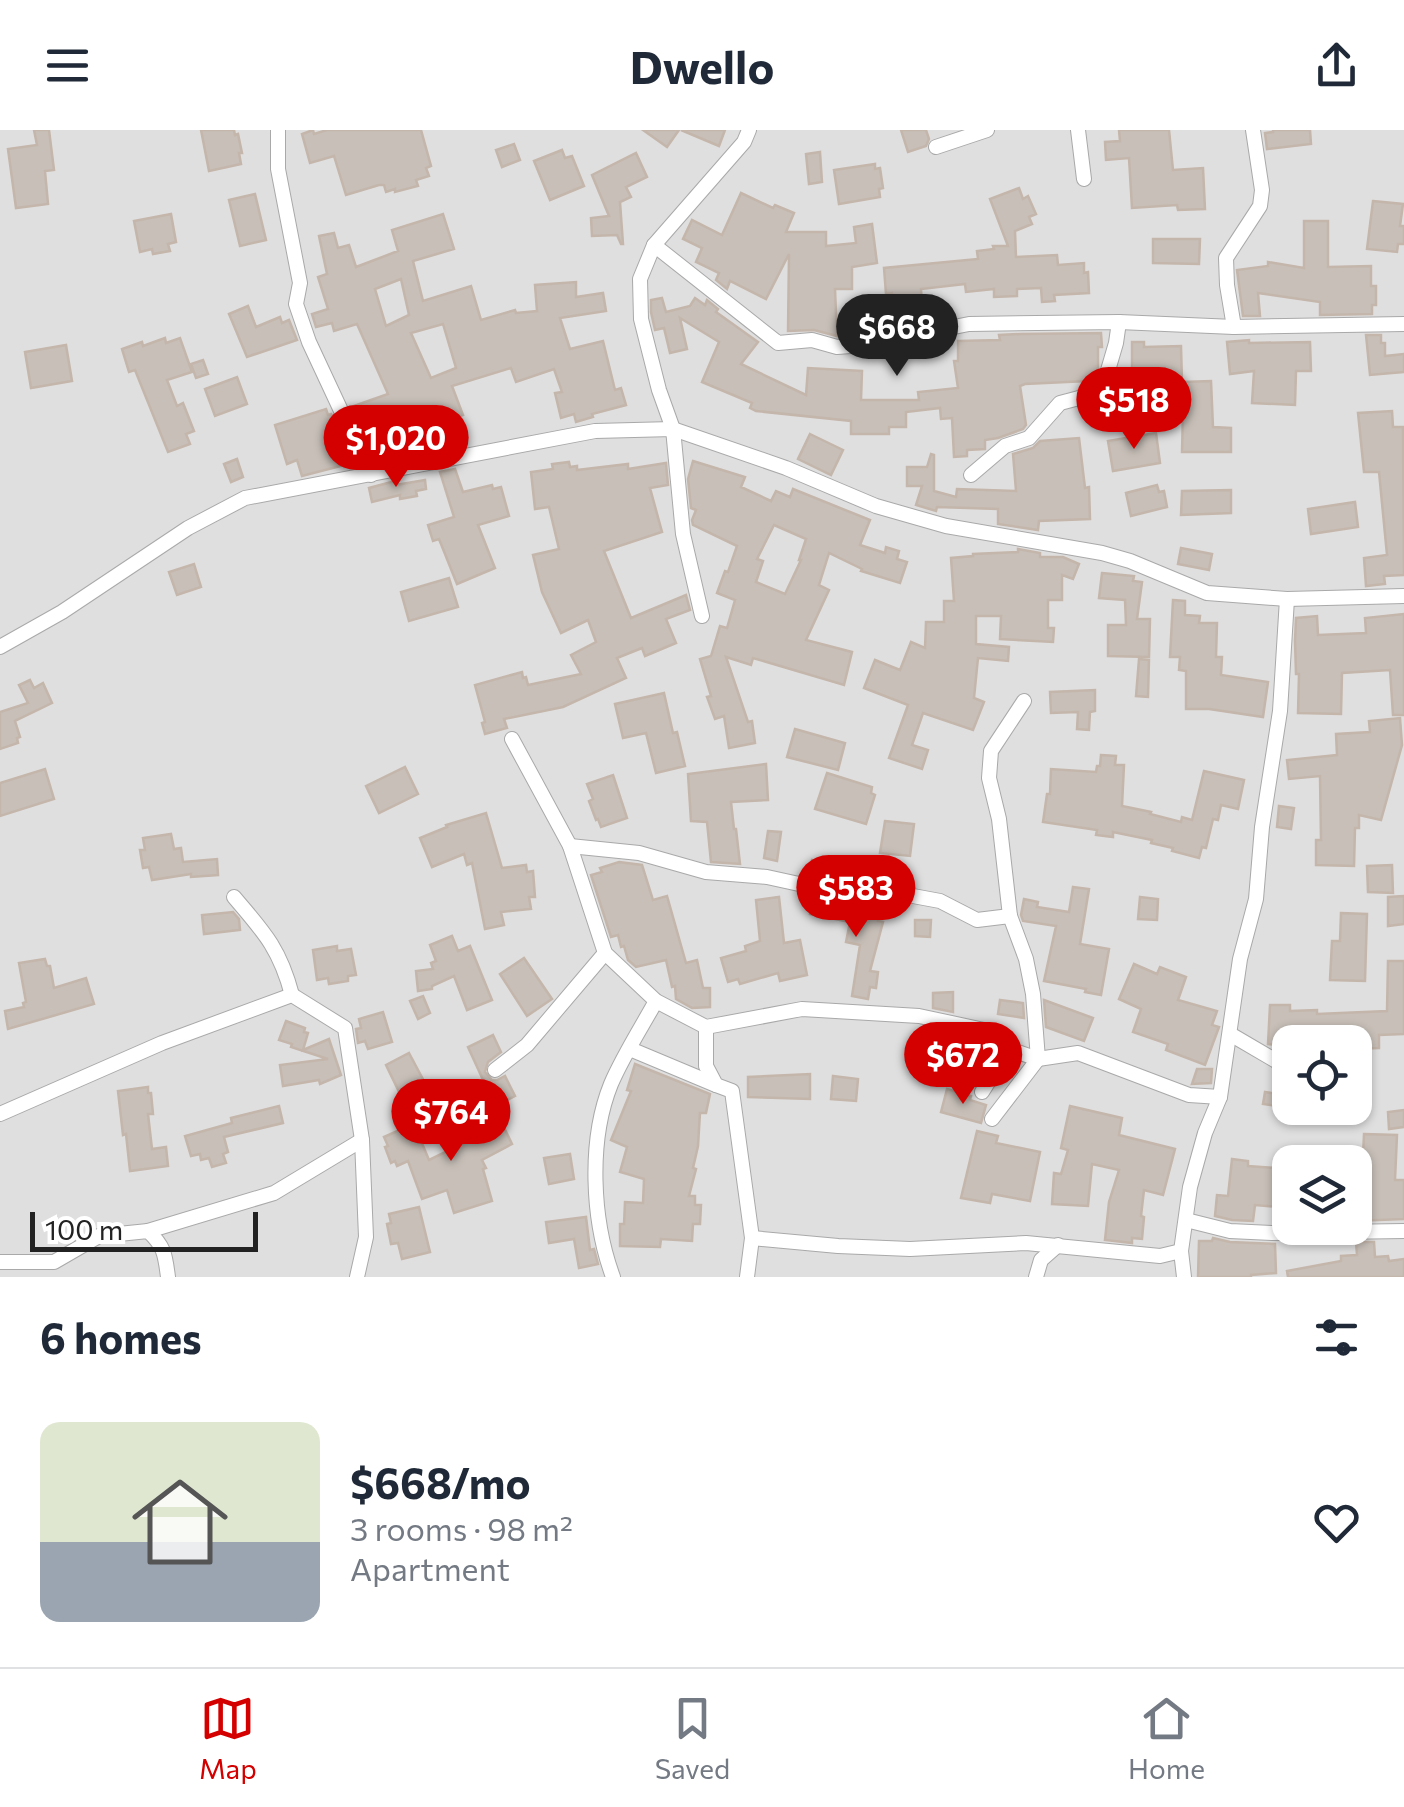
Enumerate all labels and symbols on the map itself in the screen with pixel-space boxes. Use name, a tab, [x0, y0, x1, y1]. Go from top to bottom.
pin: $668	[838, 294, 956, 379]
pin: $518	[1075, 367, 1193, 452]
pin: $1,020	[315, 405, 477, 490]
pin: $583	[797, 855, 915, 940]
pin: $672	[904, 1022, 1022, 1107]
pin: $764	[392, 1079, 510, 1164]
scale bar	[30, 1207, 258, 1252]

